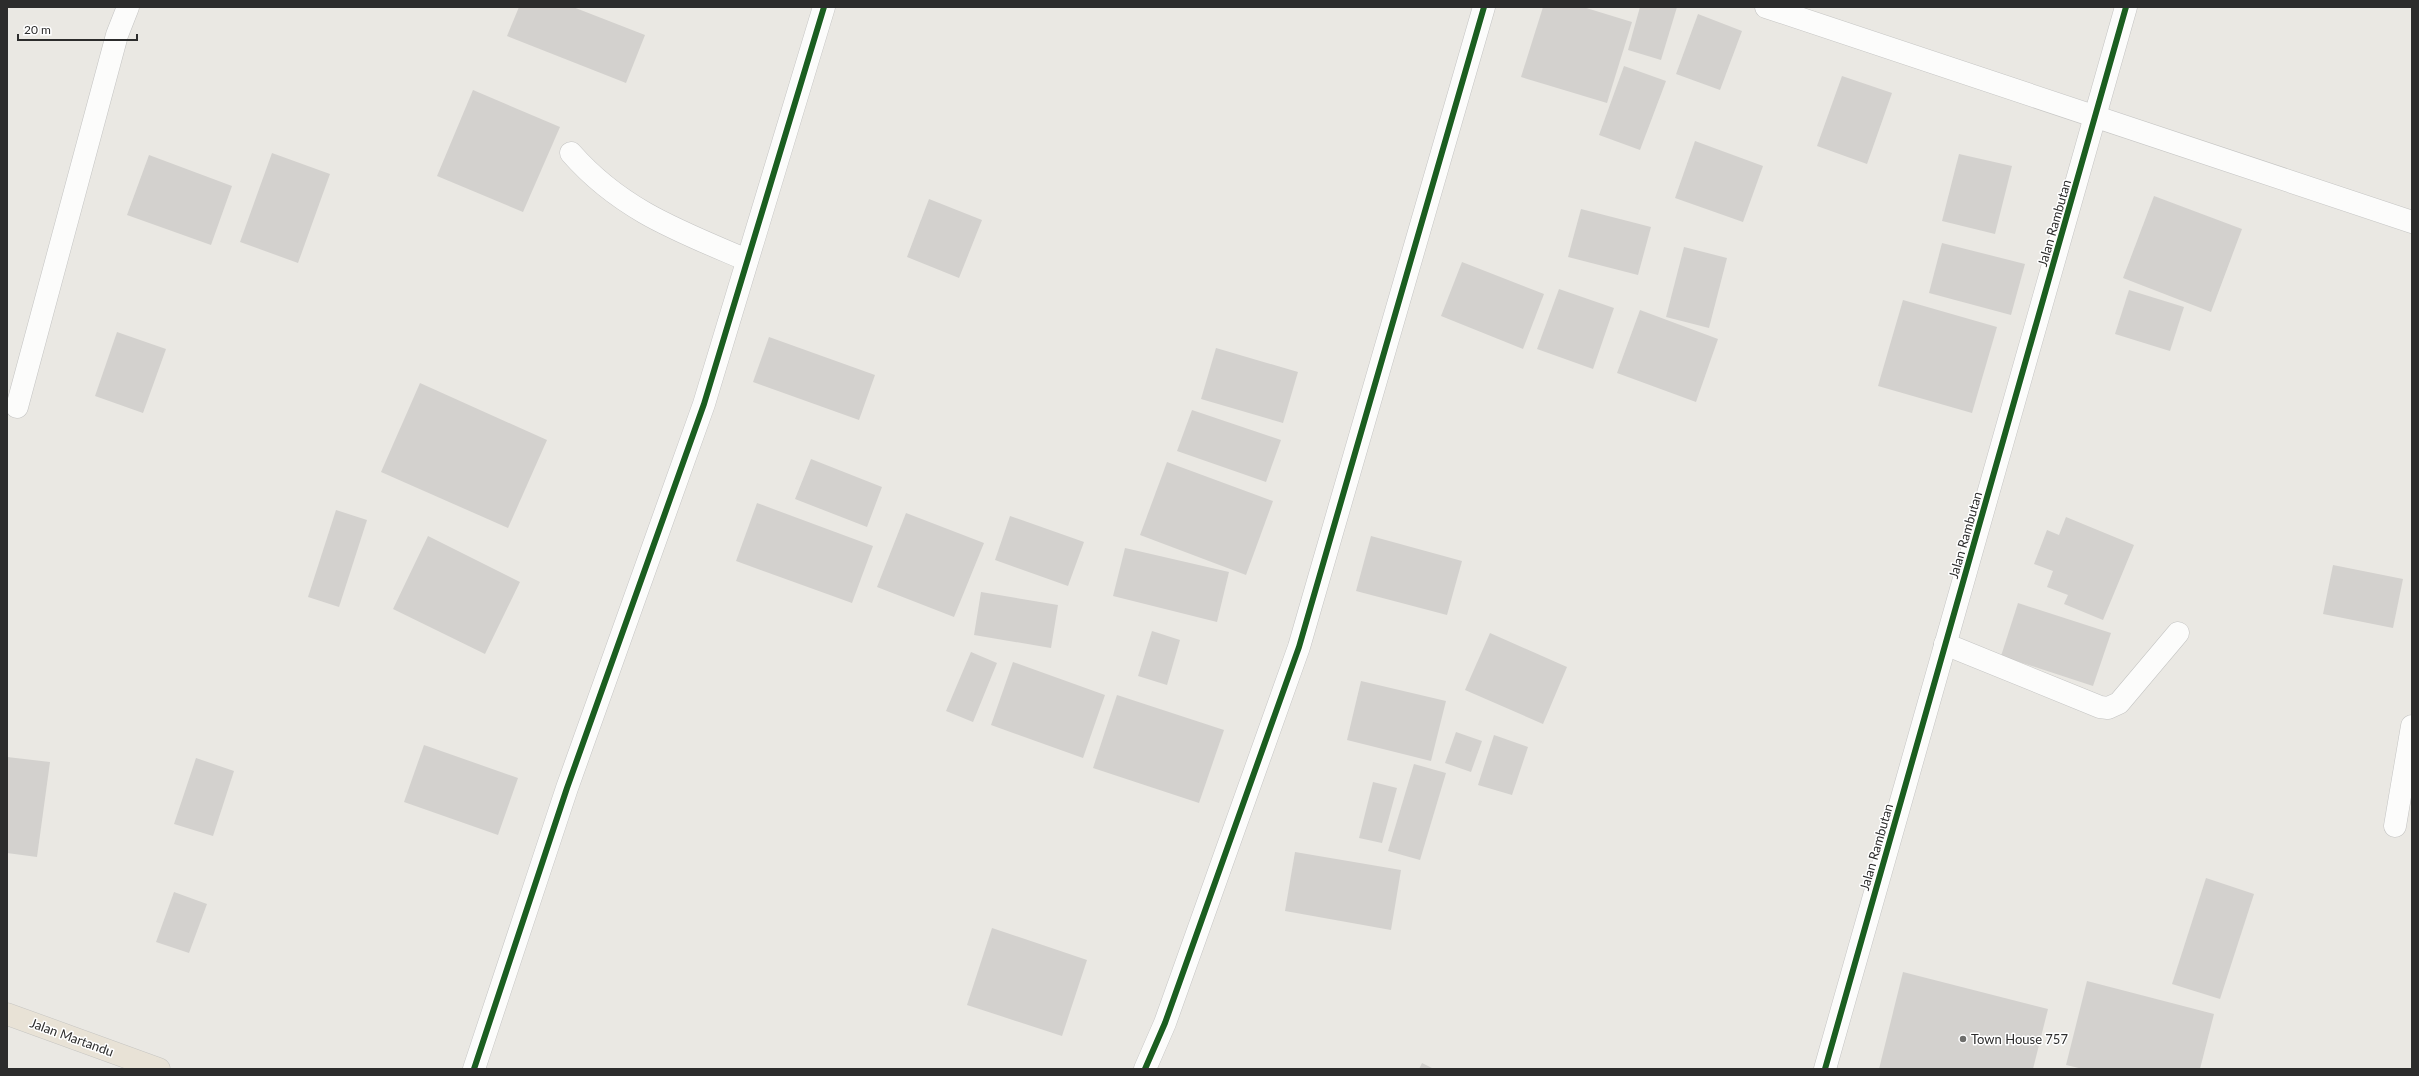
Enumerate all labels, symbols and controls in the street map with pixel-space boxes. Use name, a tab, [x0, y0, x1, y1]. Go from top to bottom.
scale bar	[18, 16, 137, 42]
text: 20 m	[24, 22, 51, 37]
street label: Jalan Rambutan	[2034, 178, 2074, 268]
street label: Jalan Rambutan	[1945, 490, 1985, 580]
street label: Jalan Rambutan	[1856, 802, 1896, 892]
street label: Jalan Martandu	[28, 1014, 116, 1060]
place label: Town House 757	[1971, 1031, 2068, 1047]
marker: Town House 757	[1958, 1034, 1968, 1044]

